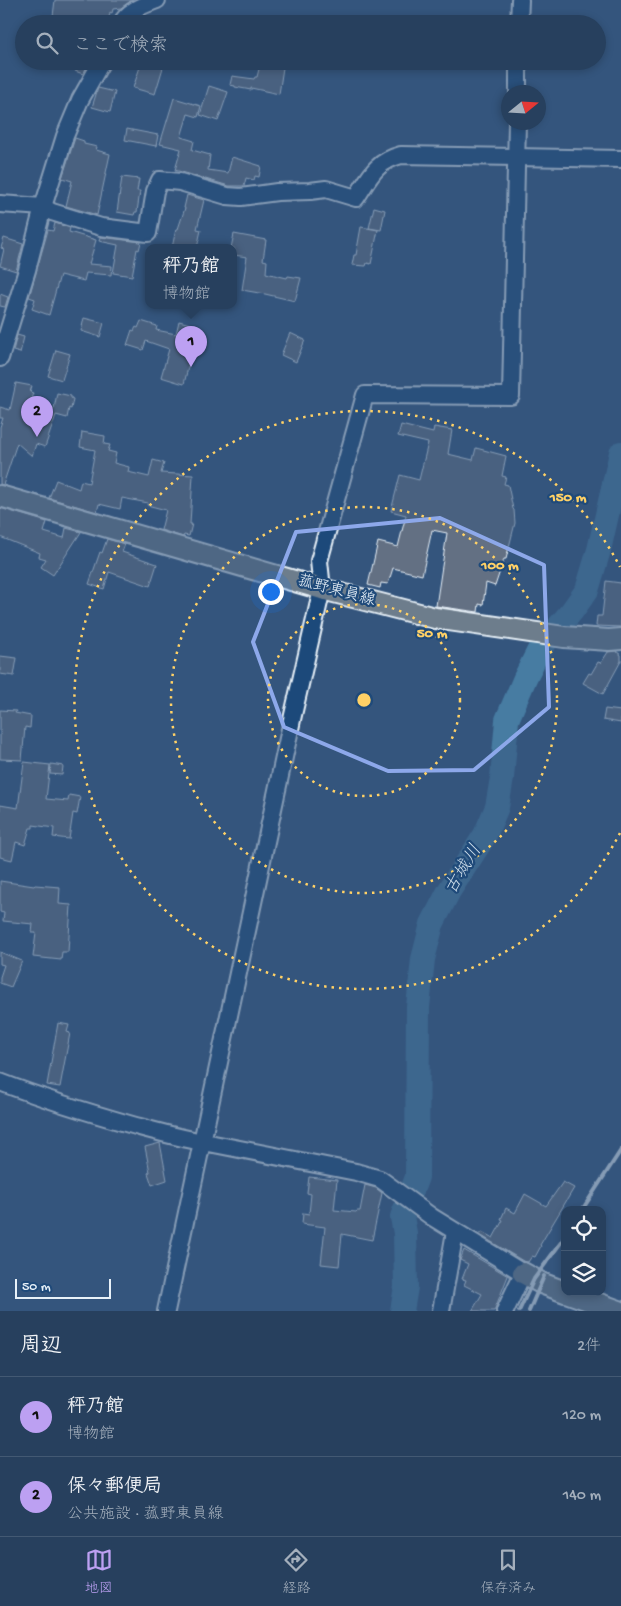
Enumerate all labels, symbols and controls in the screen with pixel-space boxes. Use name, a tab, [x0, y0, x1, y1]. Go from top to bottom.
search box	[15, 15, 606, 70]
icon: search	[33, 29, 61, 57]
text: ここで検索	[73, 35, 168, 58]
north arrow	[501, 85, 546, 130]
popup	[145, 244, 237, 309]
text: 秤乃館	[162, 256, 220, 279]
text: 博物館	[162, 286, 211, 305]
pin: 1	[175, 326, 207, 367]
pin: 2	[21, 396, 53, 437]
text: 150 m	[549, 489, 587, 507]
text: 100 m	[480, 557, 519, 575]
street label: 菰野東員線	[295, 571, 378, 612]
your location	[258, 579, 284, 605]
text: 50 m	[417, 625, 448, 643]
centre of rings	[355, 691, 373, 709]
water label: 古城川	[440, 841, 487, 899]
map controls	[561, 1206, 606, 1296]
button: locate	[561, 1206, 606, 1251]
button: layers	[561, 1251, 606, 1296]
scale bar	[15, 1276, 111, 1299]
text: 50 m	[22, 1279, 51, 1296]
text: 周辺	[20, 1335, 62, 1360]
text: 2件	[577, 1338, 601, 1357]
text: 秤乃館	[67, 1396, 124, 1419]
text: 1	[33, 1407, 39, 1426]
text: 120 m	[562, 1407, 601, 1426]
text: 博物館	[67, 1426, 115, 1445]
text: 保々郵便局	[67, 1476, 162, 1499]
text: 2	[32, 1487, 40, 1506]
text: 140 m	[563, 1487, 601, 1506]
text: 公共施設 · 菰野東員線	[67, 1506, 224, 1525]
tab: 地図	[85, 1546, 113, 1598]
tab: 経路	[282, 1546, 310, 1598]
tab: 保存済み	[480, 1546, 536, 1598]

